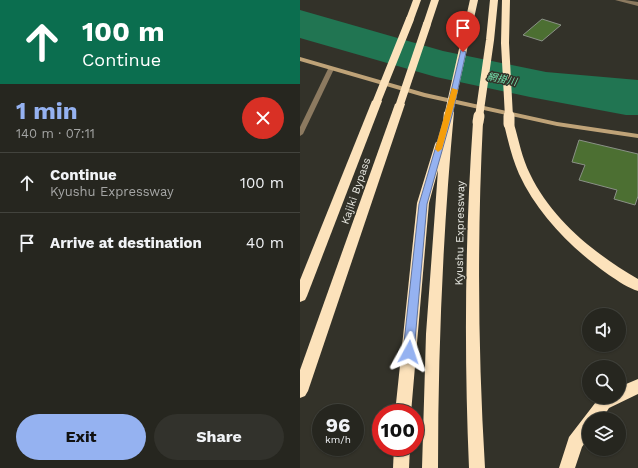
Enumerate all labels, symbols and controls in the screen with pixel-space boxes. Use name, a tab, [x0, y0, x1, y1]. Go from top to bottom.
pin	[446, 11, 480, 52]
text: 100 m	[82, 15, 165, 48]
icon: ahead	[16, 16, 68, 68]
icon: arrive	[452, 17, 474, 39]
text: Continue	[82, 49, 161, 70]
water label: 網掛川	[486, 71, 519, 87]
text: 1 min	[16, 97, 78, 125]
button: close	[242, 97, 284, 139]
text: 140 m · 07:11	[16, 126, 95, 141]
street label: Kajiki Bypass	[339, 156, 374, 226]
text: Continue	[50, 166, 117, 184]
icon: ahead	[16, 172, 38, 194]
text: 100 m	[240, 174, 284, 192]
street label: Kyushu Expressway	[453, 180, 467, 285]
text: Kyushu Expressway	[50, 184, 174, 199]
icon: arrive	[16, 232, 38, 254]
text: Arrive at destination	[50, 234, 202, 252]
text: 40 m	[246, 234, 284, 252]
map controls	[582, 308, 626, 456]
button: sound	[582, 308, 626, 352]
position arrow	[388, 331, 430, 373]
button: search	[582, 360, 626, 404]
speed limit sign: 100	[372, 404, 424, 456]
button: layers	[582, 412, 626, 456]
text: 96	[326, 413, 350, 437]
button: Exit	[16, 414, 146, 460]
button: Share	[154, 414, 284, 460]
text: km/h	[325, 434, 351, 445]

